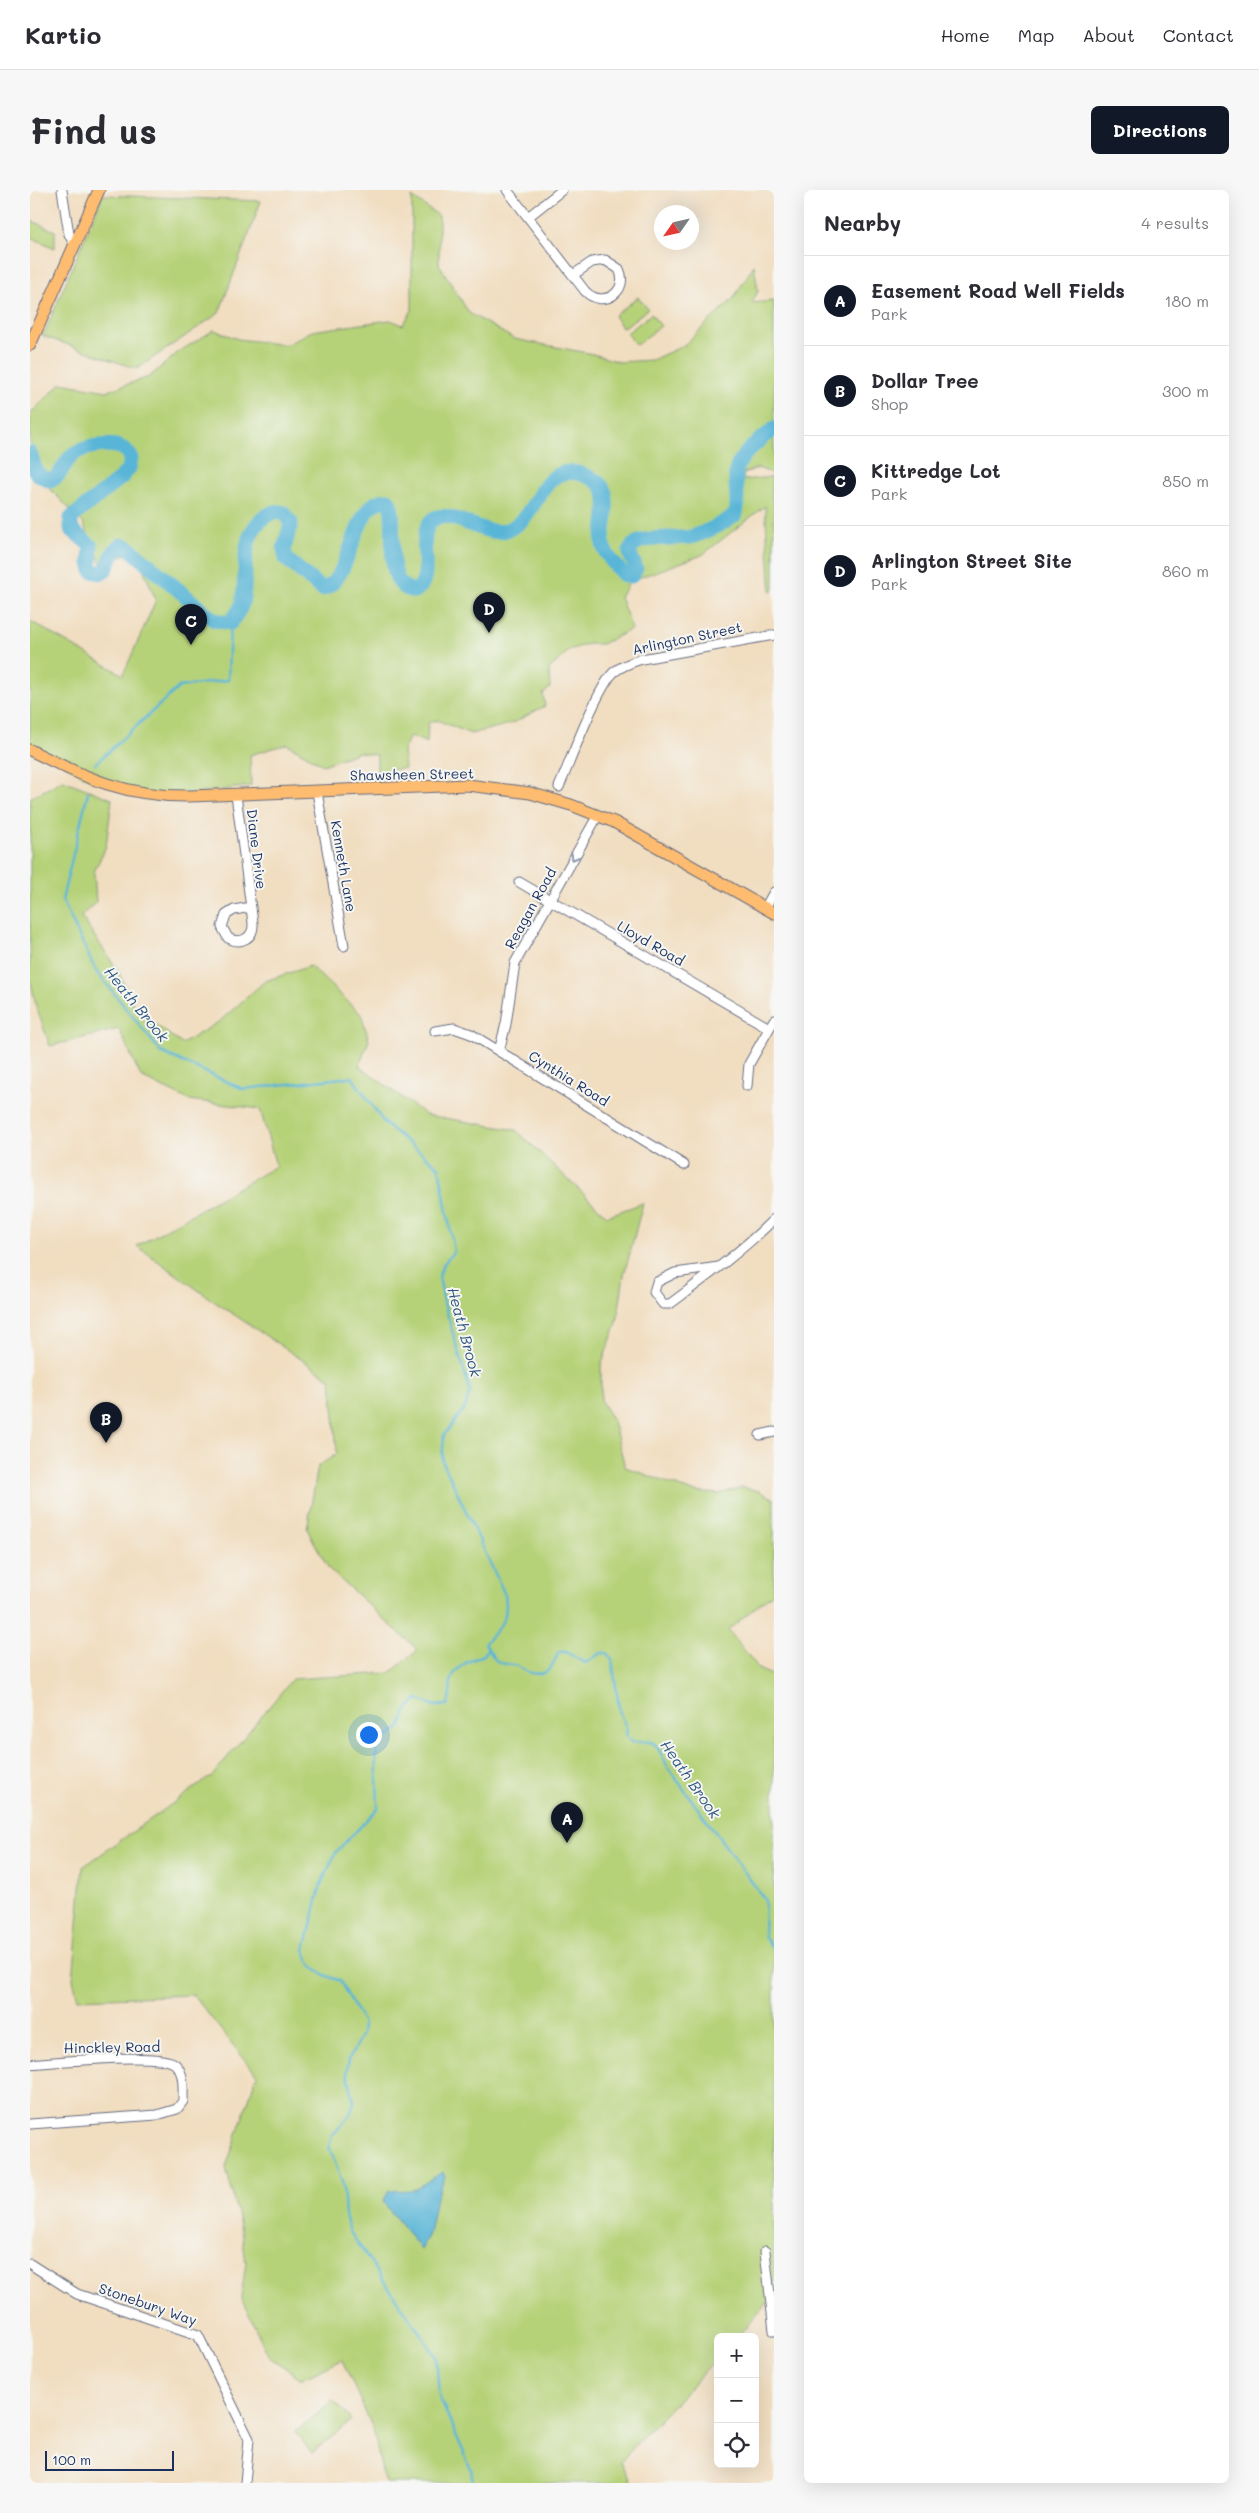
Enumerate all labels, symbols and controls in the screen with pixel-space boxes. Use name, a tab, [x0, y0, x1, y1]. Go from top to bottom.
text: Kartio	[25, 19, 101, 50]
text: Home	[941, 23, 990, 47]
text: Map	[1018, 23, 1054, 47]
text: About	[1082, 23, 1135, 47]
text: Contact	[1163, 23, 1234, 47]
button: Directions	[1091, 106, 1229, 154]
text: Find us	[30, 107, 157, 153]
north arrow	[654, 205, 699, 250]
text: Nearby	[824, 209, 901, 236]
text: 4 results	[1141, 212, 1209, 233]
text: Easement Road Well Fields	[871, 278, 1125, 303]
text: A	[834, 290, 846, 311]
text: 180 m	[1164, 290, 1209, 311]
text: Park	[871, 303, 907, 324]
text: Dollar Tree	[871, 368, 979, 393]
text: B	[835, 380, 845, 401]
text: 300 m	[1162, 380, 1209, 401]
text: Shop	[871, 393, 908, 414]
text: Kittredge Lot	[871, 458, 1001, 483]
text: C	[834, 470, 846, 491]
text: 850 m	[1162, 470, 1209, 491]
text: Park	[871, 483, 907, 504]
text: Arlington Street Site	[871, 548, 1072, 573]
text: D	[834, 560, 846, 581]
text: 860 m	[1162, 560, 1209, 581]
text: Park	[871, 573, 907, 594]
pin: D	[473, 592, 505, 633]
pin: C	[175, 604, 207, 645]
street label: Arlington Street	[630, 617, 744, 659]
street label: Shawsheen Street	[350, 763, 474, 785]
street label: Diane Drive	[243, 808, 271, 890]
street label: Kenneth Lane	[327, 819, 361, 913]
one-way arrow	[570, 852, 580, 861]
street label: Reagan Road	[500, 864, 560, 952]
street label: Lloyd Road	[614, 916, 688, 970]
water label: Heath Brook	[100, 962, 174, 1047]
street label: Cynthia Road	[525, 1046, 613, 1110]
water label: Heath Brook	[443, 1285, 487, 1380]
pin: B	[90, 1402, 122, 1443]
your location	[356, 1722, 382, 1748]
water label: Heath Brook	[656, 1736, 726, 1823]
pin: A	[551, 1802, 583, 1843]
street label: Hinckley Road	[64, 2037, 161, 2057]
street label: Stonebury Way	[96, 2278, 200, 2330]
map controls	[714, 2333, 759, 2468]
button: +	[714, 2333, 759, 2378]
button: −	[714, 2378, 759, 2423]
button: locate	[714, 2423, 759, 2468]
scale bar	[45, 2448, 174, 2471]
text: 100 m	[52, 2450, 91, 2469]

